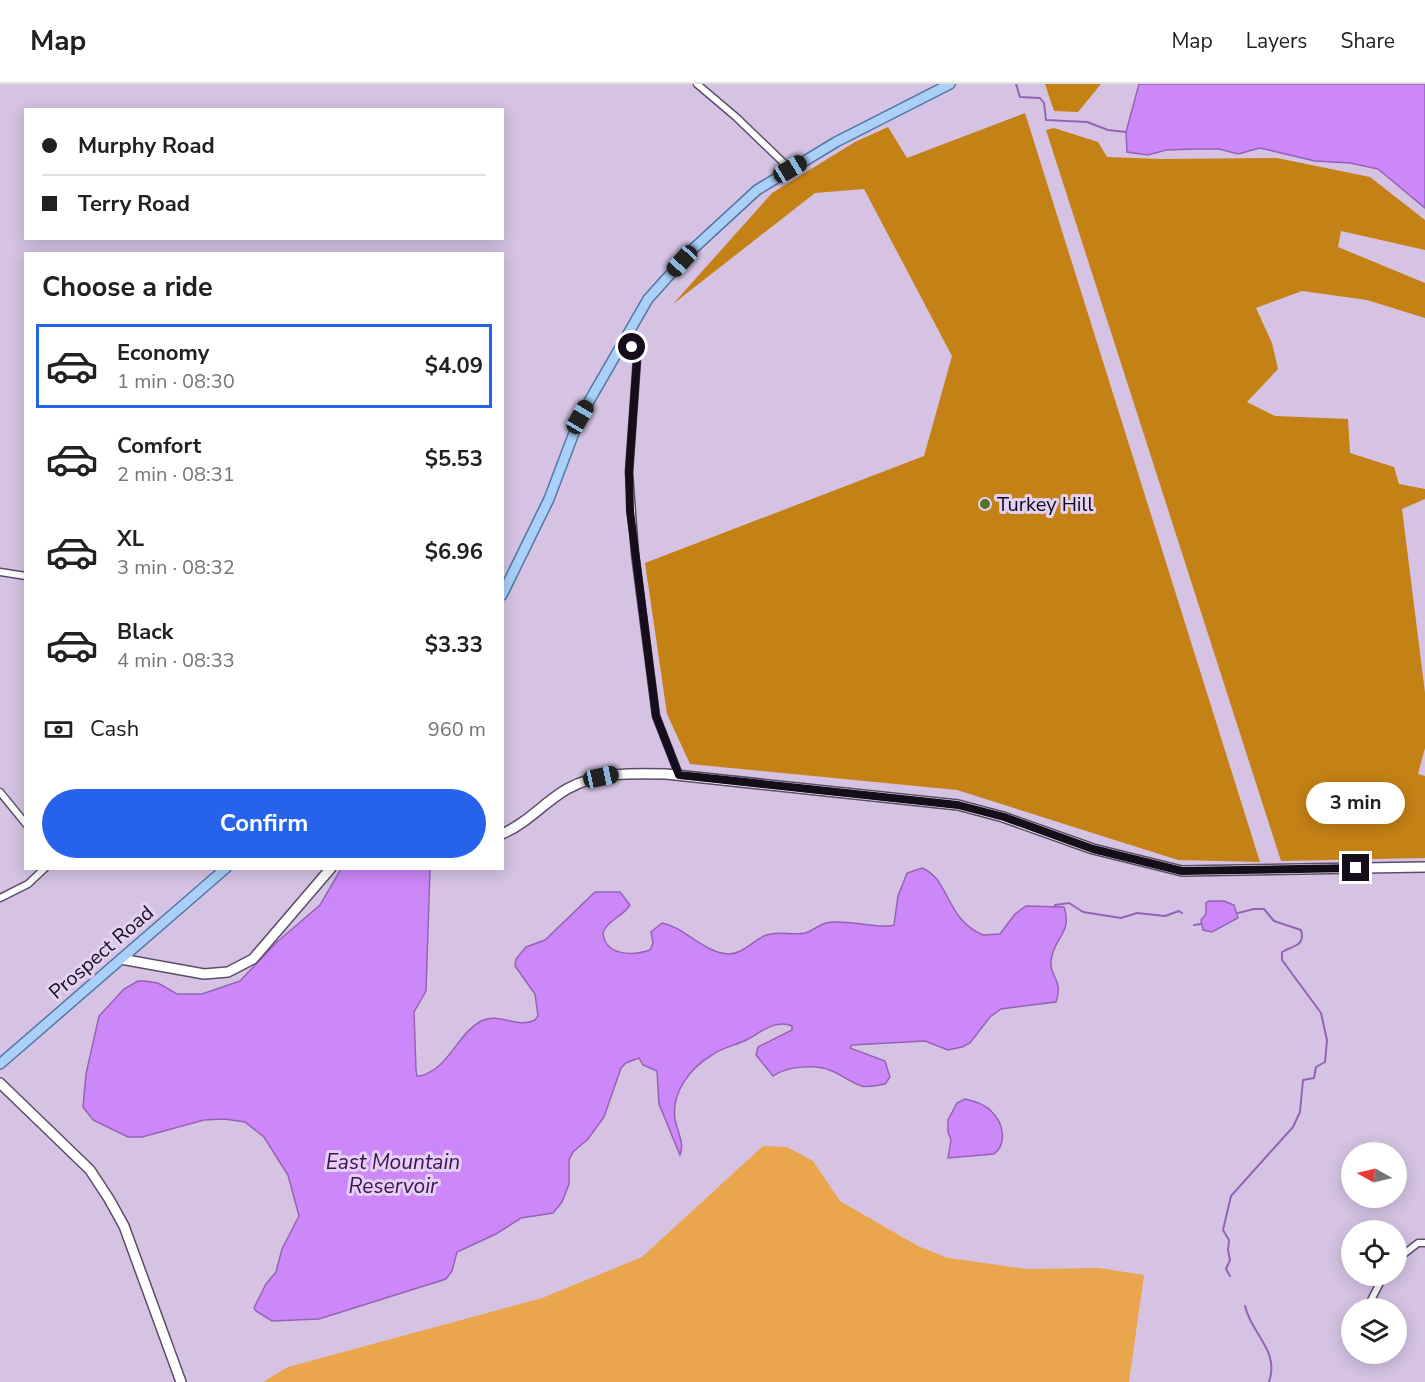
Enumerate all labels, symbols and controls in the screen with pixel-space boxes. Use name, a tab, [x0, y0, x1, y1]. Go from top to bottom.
text: Map	[30, 22, 86, 60]
text: Map	[1171, 27, 1213, 55]
text: Layers	[1246, 27, 1307, 55]
text: Share	[1340, 27, 1395, 55]
text: Murphy Road	[78, 131, 215, 161]
car	[770, 152, 810, 186]
text: Terry Road	[78, 189, 190, 219]
car	[663, 242, 701, 280]
text: Choose a ride	[42, 269, 213, 306]
route start	[618, 333, 645, 360]
text: Economy	[117, 338, 209, 368]
icon: car	[45, 339, 99, 393]
text: $4.09	[425, 351, 483, 381]
text: 1 min · 08:30	[117, 368, 235, 395]
car	[563, 397, 597, 437]
text: Comfort	[117, 431, 201, 461]
icon: car	[45, 432, 99, 486]
text: $5.53	[425, 444, 483, 474]
text: 2 min · 08:31	[117, 461, 235, 488]
place label: Turkey Hill	[997, 491, 1093, 518]
marker: Turkey Hill	[978, 497, 992, 511]
text: XL	[117, 524, 144, 554]
icon: car	[45, 525, 99, 579]
text: $6.96	[425, 537, 483, 567]
text: 3 min · 08:32	[117, 554, 235, 581]
text: Black	[117, 617, 173, 647]
icon: car	[45, 618, 99, 672]
text: $3.33	[425, 630, 483, 660]
text: 4 min · 08:33	[117, 647, 235, 674]
icon: cash	[42, 713, 75, 746]
text: Cash	[90, 714, 139, 744]
text: 960 m	[428, 716, 486, 743]
car	[582, 764, 620, 790]
callout: 3 min	[1306, 781, 1406, 823]
button: Confirm	[42, 789, 486, 858]
text: 3 min	[1330, 789, 1381, 816]
route end	[1342, 854, 1369, 881]
street label: Prospect Road	[43, 899, 159, 1005]
north arrow	[1341, 1142, 1407, 1208]
map controls	[1341, 1142, 1407, 1364]
water label: East Mountain Reservoir	[326, 1148, 460, 1200]
button: locate	[1341, 1220, 1407, 1286]
button: layers	[1341, 1298, 1407, 1364]

